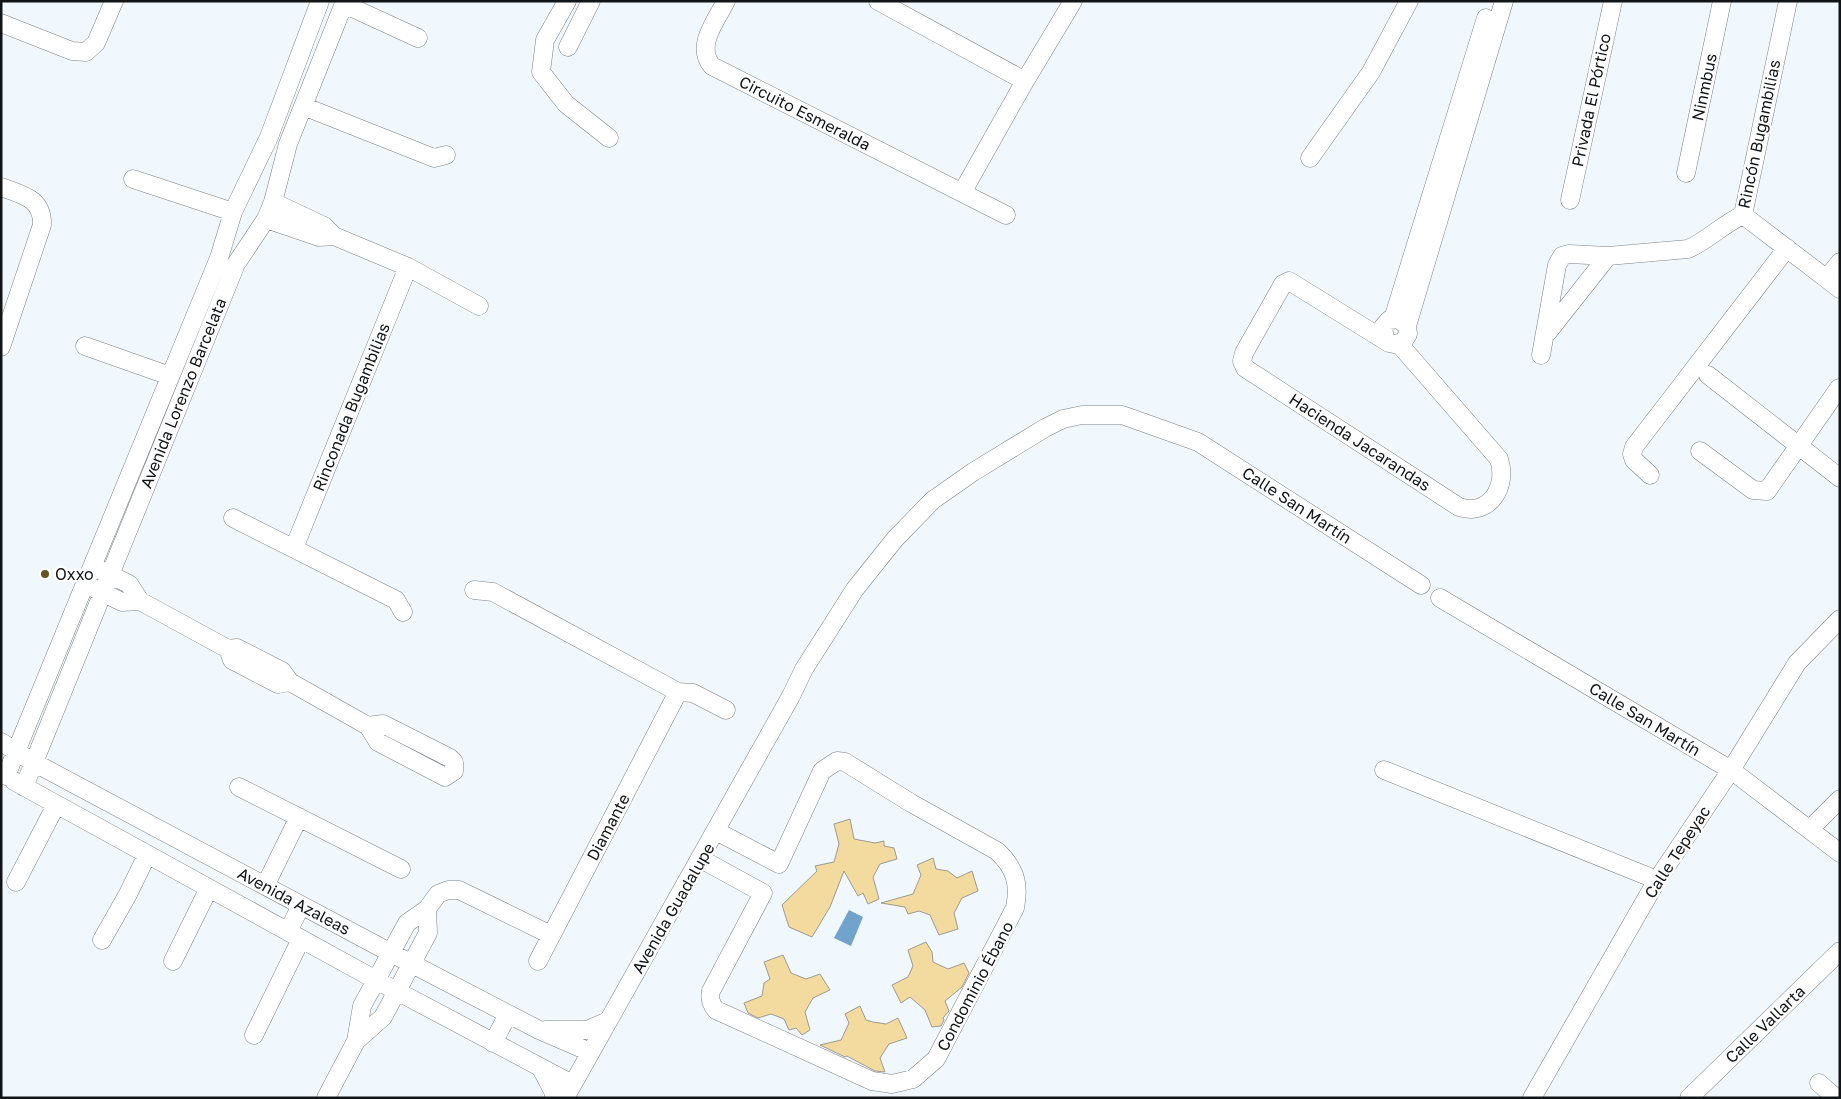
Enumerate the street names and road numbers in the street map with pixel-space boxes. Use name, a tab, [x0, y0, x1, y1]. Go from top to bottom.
street label: Privada El Pórtico	[1567, 32, 1615, 168]
street label: Ninmbus	[1687, 51, 1721, 123]
street label: Rincón Bugambilias	[1733, 58, 1785, 210]
street label: Circuito Esmeralda	[736, 71, 874, 155]
street label: Avenida Lorenzo Barcelata	[136, 295, 230, 491]
street label: Rinconada Bugambilias	[308, 320, 394, 494]
street label: Hacienda Jacarandas	[1286, 389, 1434, 495]
street label: Calle San Martín	[1239, 462, 1355, 548]
street label: Calle San Martín	[1586, 678, 1704, 760]
street label: Diamante	[582, 790, 634, 864]
street label: Calle Tepeyac	[1640, 802, 1714, 902]
street label: Avenida Guadalupe	[627, 839, 719, 977]
street label: Avenida Azaleas	[234, 863, 354, 939]
street label: Condominio Ébano	[932, 918, 1018, 1054]
street label: Calle Vallarta	[1721, 981, 1809, 1067]

